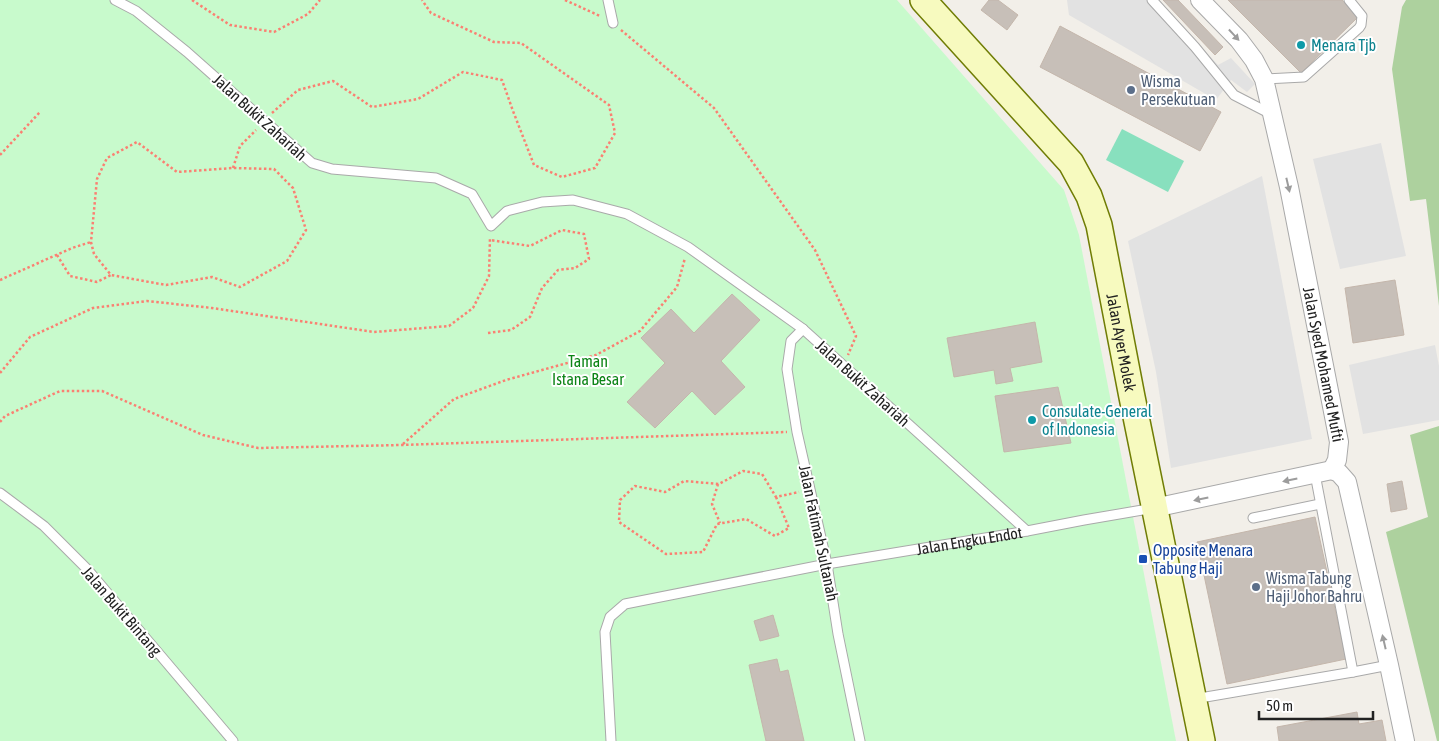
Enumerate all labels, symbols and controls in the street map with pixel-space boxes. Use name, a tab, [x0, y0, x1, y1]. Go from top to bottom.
one-way arrow	[1228, 29, 1240, 41]
place label: Menara Tjb	[1311, 36, 1376, 55]
marker: Menara Tjb	[1295, 39, 1307, 51]
street label: Jalan Bukit Zahariah	[209, 70, 311, 164]
place label: Wisma Persekutuan	[1141, 72, 1216, 108]
marker: Wisma Persekutuan	[1125, 84, 1137, 96]
one-way arrow	[1284, 178, 1292, 193]
street label: Jalan Syed Mohamed Mufti	[1300, 285, 1348, 443]
street label: Jalan Ayer Molek	[1103, 292, 1140, 393]
street label: Jalan Bukit Zahariah	[812, 336, 914, 430]
park label: Taman Istana Besar	[552, 352, 624, 388]
place label: Consulate-General of Indonesia	[1042, 402, 1153, 438]
marker: Consulate-General of Indonesia	[1026, 414, 1038, 426]
street label: Jalan Fatimah Sultanah	[796, 463, 842, 603]
one-way arrow	[1283, 476, 1298, 484]
one-way arrow	[1193, 495, 1209, 503]
street label: Jalan Engku Endot	[915, 523, 1024, 558]
place label: Opposite Menara Tabung Haji	[1153, 541, 1253, 578]
marker: Opposite Menara Tabung Haji	[1137, 553, 1149, 565]
street label: Jalan Bukit Bintang	[78, 563, 166, 660]
place label: Wisma Tabung Haji Johor Bahru	[1266, 569, 1362, 606]
marker: Wisma Tabung Haji Johor Bahru	[1250, 581, 1262, 593]
one-way arrow	[1380, 634, 1388, 649]
scale bar	[1259, 688, 1373, 720]
text: 50 m	[1266, 697, 1293, 714]

